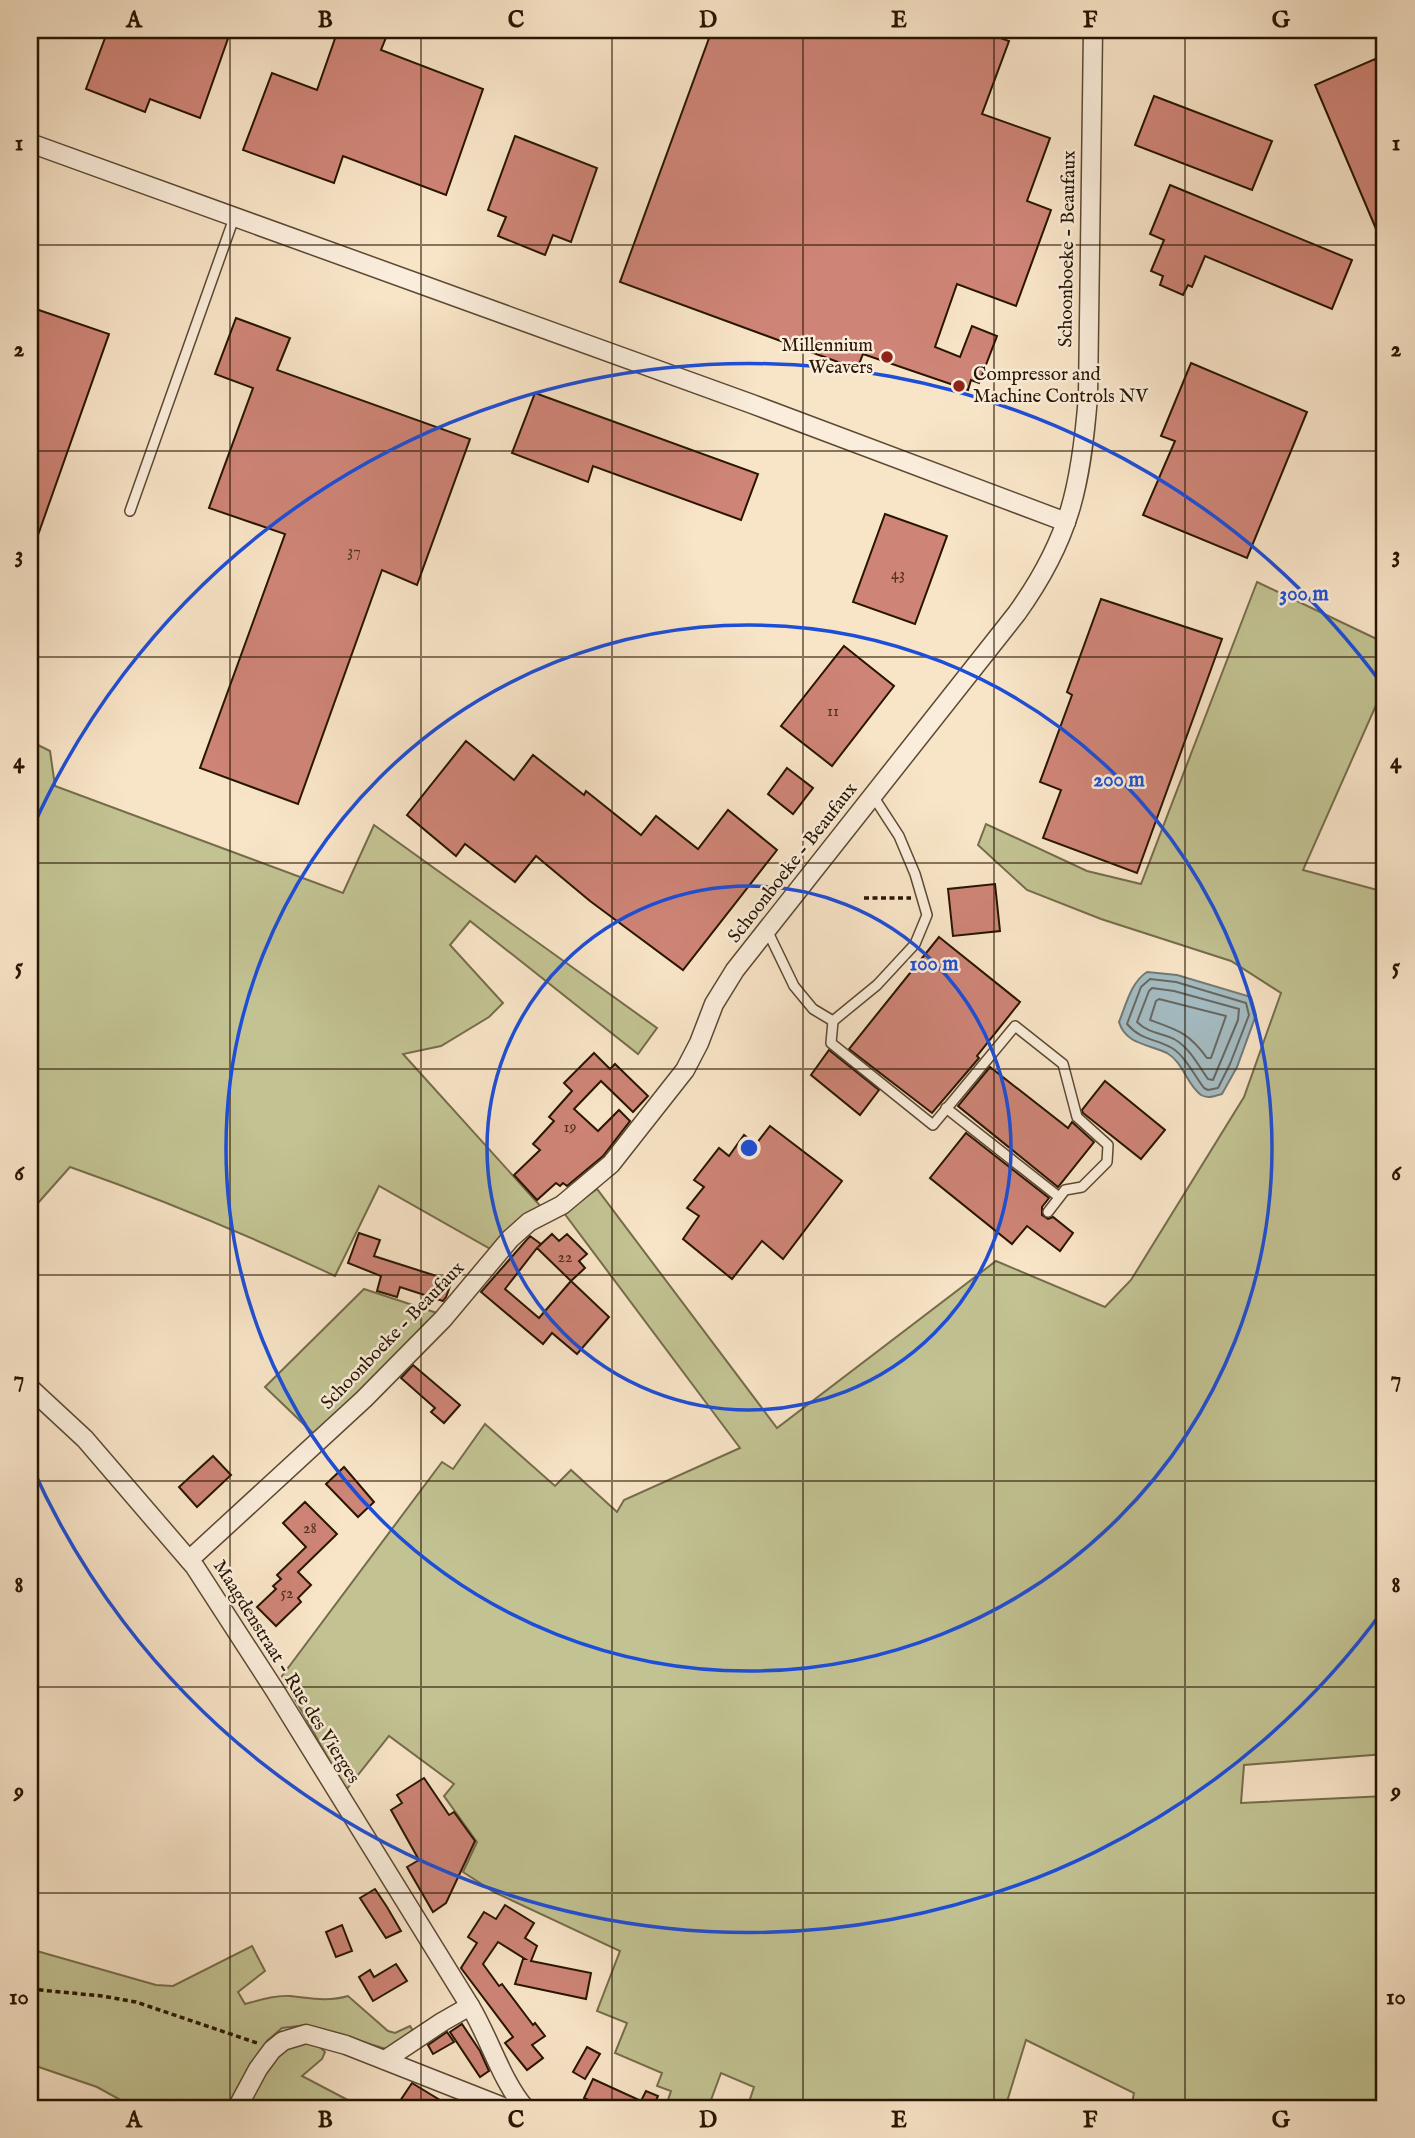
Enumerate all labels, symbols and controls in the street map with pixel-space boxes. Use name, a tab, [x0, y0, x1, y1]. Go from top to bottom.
text: A	[125, 6, 143, 35]
text: B	[317, 6, 333, 35]
text: C	[508, 6, 525, 35]
text: D	[699, 6, 717, 35]
text: E	[891, 6, 907, 35]
text: F	[1083, 6, 1098, 35]
text: G	[1272, 6, 1291, 35]
text: 1	[15, 129, 23, 158]
text: 1	[1392, 129, 1400, 158]
street label: Schoonboeke - Beaufaux	[1054, 150, 1082, 348]
place label: Millennium Weavers	[781, 334, 873, 380]
text: 2	[14, 335, 25, 364]
text: 2	[1391, 335, 1402, 364]
marker: Millennium Weavers	[879, 349, 895, 365]
place label: Compressor and Machine Controls NV	[973, 363, 1148, 409]
marker: Compressor and Machine Controls NV	[951, 378, 967, 394]
text: 3	[15, 541, 23, 570]
text: 3	[1392, 541, 1400, 570]
house number: 37	[347, 542, 361, 562]
house number: 43	[891, 565, 905, 585]
text: 300 m	[1279, 581, 1329, 608]
house number: 11	[827, 702, 839, 722]
text: 4	[13, 747, 25, 776]
text: 4	[1390, 747, 1402, 776]
text: 200 m	[1093, 767, 1145, 794]
street label: Schoonboeke - Beaufaux	[723, 778, 863, 948]
text: 100 m	[909, 951, 959, 978]
text: 5	[15, 953, 24, 982]
text: 5	[1392, 953, 1401, 982]
house number: 19	[564, 1118, 576, 1138]
centre of rings	[737, 1136, 761, 1160]
text: 6	[14, 1159, 25, 1188]
text: 6	[1391, 1159, 1402, 1188]
house number: 22	[557, 1248, 573, 1268]
street label: Schoonboeke - Beaufaux	[316, 1257, 470, 1415]
text: 7	[14, 1365, 24, 1394]
text: 7	[1391, 1365, 1401, 1394]
house number: 28	[303, 1519, 317, 1539]
street label: Maagdenstraat - Rue des Vierges	[207, 1556, 365, 1788]
text: 8	[14, 1571, 24, 1600]
text: 8	[1391, 1571, 1401, 1600]
house number: 52	[280, 1584, 294, 1604]
text: 9	[13, 1777, 24, 1806]
text: 9	[1390, 1777, 1401, 1806]
text: 10	[9, 1983, 29, 2012]
text: 10	[1386, 1983, 1406, 2012]
text: A	[125, 2106, 143, 2135]
text: B	[317, 2106, 333, 2135]
text: C	[508, 2106, 525, 2135]
text: D	[699, 2106, 717, 2135]
text: E	[891, 2106, 907, 2135]
text: F	[1083, 2106, 1098, 2135]
text: G	[1272, 2106, 1291, 2135]

